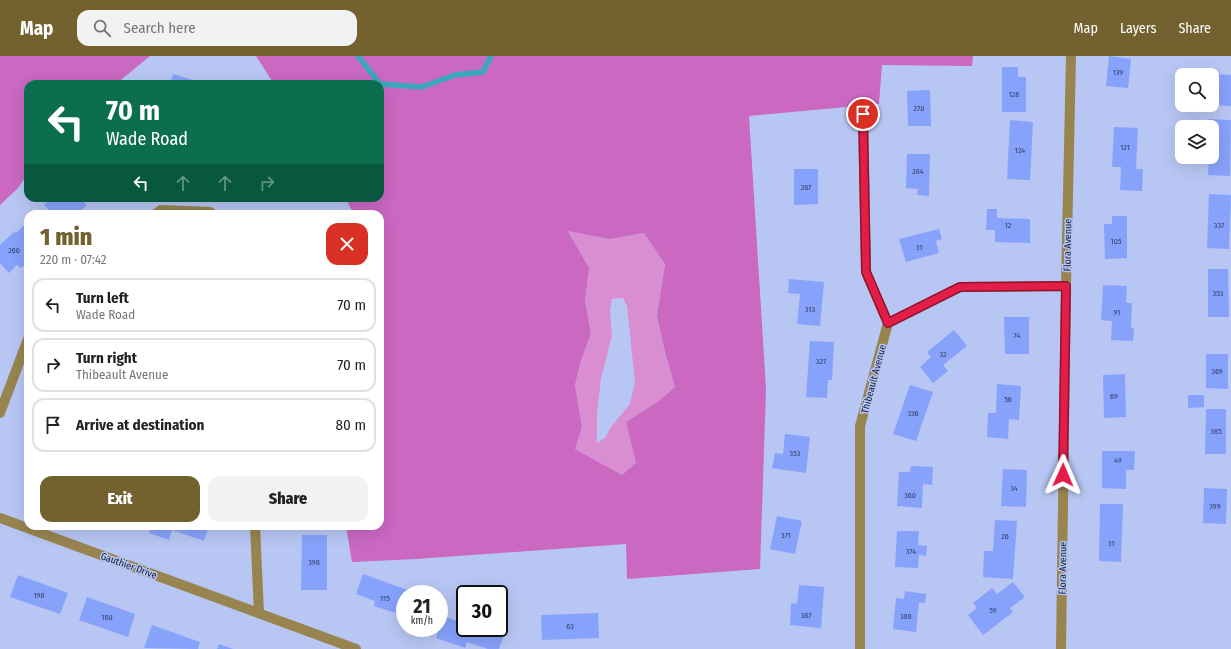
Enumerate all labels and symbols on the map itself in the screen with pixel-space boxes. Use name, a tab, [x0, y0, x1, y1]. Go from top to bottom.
house number: 139	[1113, 68, 1123, 77]
house number: 128	[1009, 90, 1019, 99]
pin	[846, 97, 880, 131]
house number: 270	[914, 104, 924, 113]
house number: 121	[1120, 143, 1130, 152]
house number: 124	[1015, 146, 1025, 155]
house number: 284	[912, 167, 924, 176]
house number: 287	[801, 183, 812, 192]
street label: Flora Avenue	[1062, 219, 1074, 271]
house number: 12	[1005, 221, 1012, 230]
house number: 337	[1214, 221, 1225, 230]
house number: 105	[1111, 237, 1122, 246]
house number: 31	[916, 243, 922, 252]
house number: 266	[8, 246, 20, 255]
house number: 353	[1213, 289, 1224, 298]
house number: 313	[805, 305, 815, 314]
house number: 91	[1114, 308, 1120, 317]
house number: 74	[1014, 331, 1021, 340]
street label: Thibeault Avenue	[859, 343, 889, 415]
house number: 32	[939, 350, 947, 359]
house number: 327	[816, 357, 827, 366]
house number: 369	[1211, 367, 1223, 376]
house number: 69	[1110, 392, 1118, 401]
house number: 56	[1004, 395, 1012, 404]
house number: 336	[907, 409, 919, 418]
house number: 385	[1210, 427, 1222, 436]
house number: 353	[790, 449, 801, 458]
position arrow	[1042, 454, 1084, 496]
house number: 49	[1114, 456, 1122, 465]
house number: 34	[1010, 484, 1018, 493]
house number: 360	[904, 491, 916, 500]
house number: 399	[1209, 502, 1221, 511]
house number: 371	[781, 531, 791, 540]
house number: 26	[1001, 532, 1009, 541]
house number: 31	[1108, 539, 1114, 548]
street label: Flora Avenue	[1057, 542, 1069, 594]
house number: 374	[906, 547, 916, 556]
street label: Gauthier Drive	[99, 550, 158, 582]
house number: 398	[308, 558, 320, 567]
speed limit sign: 30	[456, 585, 508, 637]
house number: 198	[33, 591, 45, 600]
house number: 115	[380, 594, 390, 603]
house number: 59	[989, 606, 997, 615]
house number: 387	[801, 611, 812, 620]
house number: 388	[900, 612, 912, 621]
house number: 180	[101, 613, 113, 622]
house number: 63	[566, 622, 574, 631]

